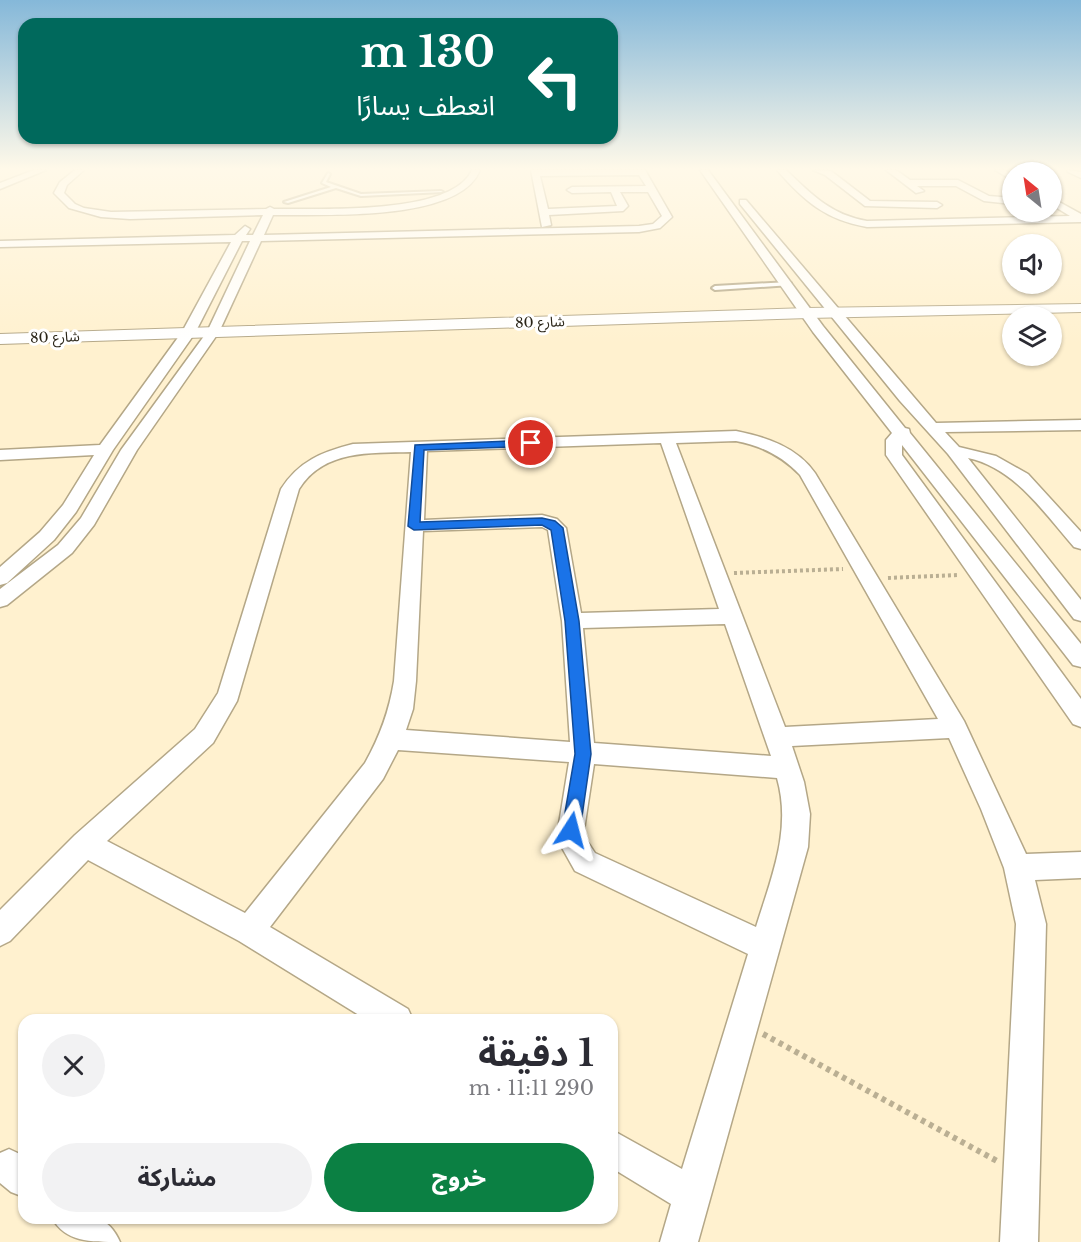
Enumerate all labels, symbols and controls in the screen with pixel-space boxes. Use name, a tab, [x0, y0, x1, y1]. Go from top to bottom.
text: 130 m	[361, 26, 495, 78]
icon: left	[516, 42, 594, 120]
text: انعطف يسارًا	[356, 89, 495, 122]
north arrow	[1002, 162, 1062, 222]
map controls	[1002, 162, 1062, 366]
button: sound	[1002, 234, 1062, 294]
button: layers	[1002, 306, 1062, 366]
street label: شارع 80	[515, 312, 565, 334]
street label: شارع 80	[30, 327, 80, 349]
pin	[505, 417, 556, 468]
icon: arrive	[514, 426, 547, 459]
position arrow	[539, 798, 603, 862]
text: 1 دقيقة	[478, 1031, 594, 1076]
button: close	[42, 1034, 105, 1097]
text: 290 m · 11:11	[469, 1076, 594, 1100]
button: مشاركة	[42, 1143, 312, 1212]
button: خروج	[324, 1143, 594, 1212]

